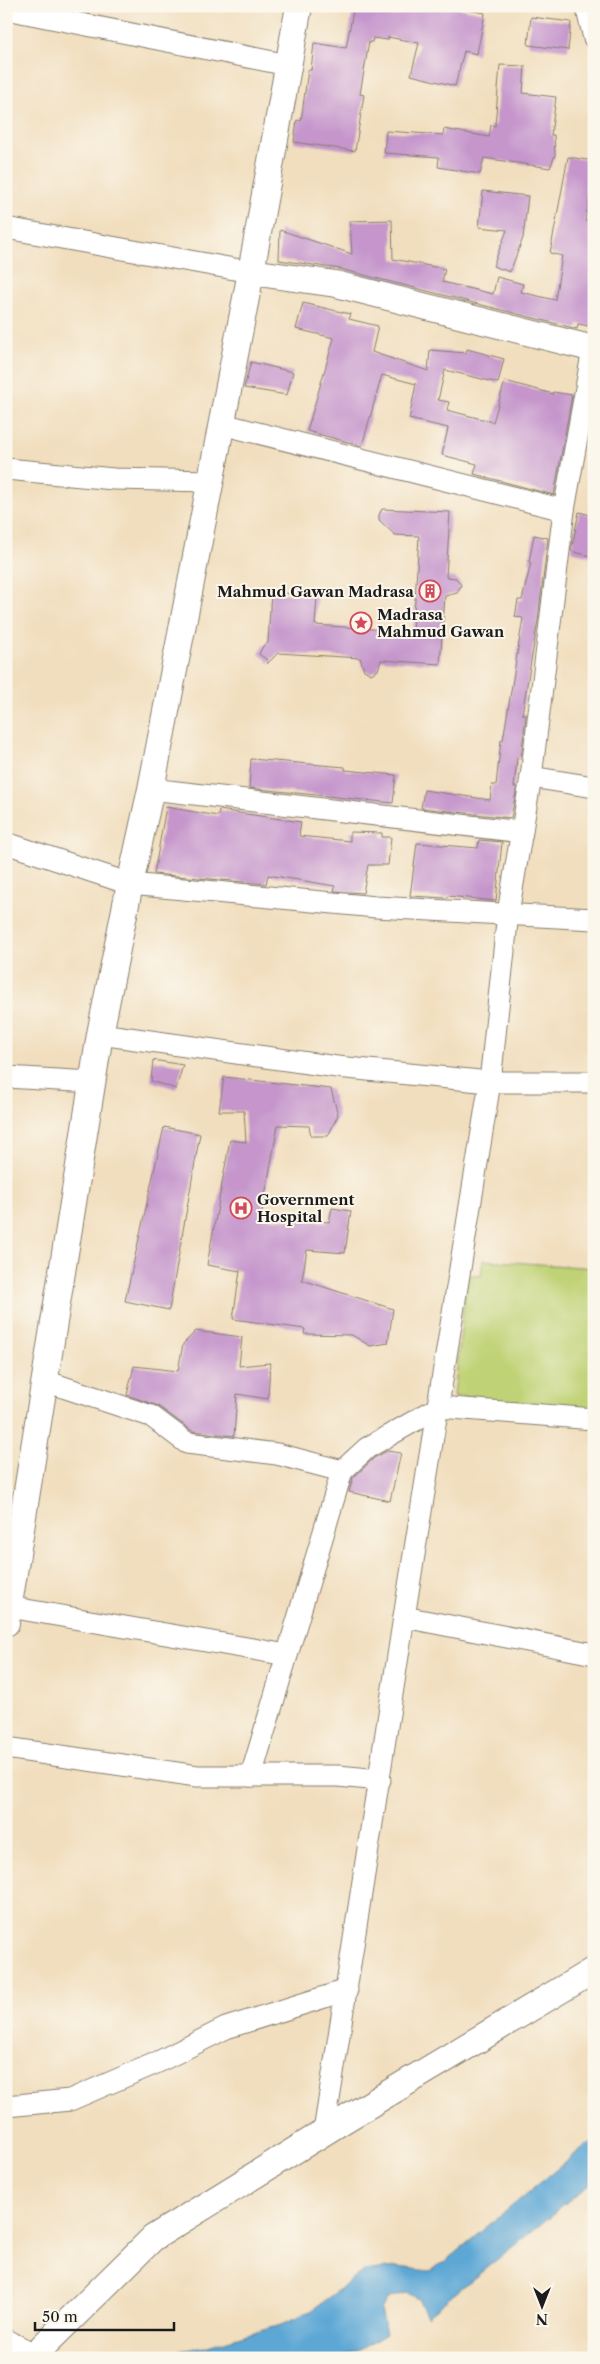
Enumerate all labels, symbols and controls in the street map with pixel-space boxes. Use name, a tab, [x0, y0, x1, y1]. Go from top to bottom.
building icon: Mahmud Gawan Madrasa	[418, 579, 442, 603]
place label: Mahmud Gawan Madrasa	[217, 582, 414, 601]
place label: Madrasa Mahmud Gawan	[377, 605, 505, 641]
place icon: Madrasa Mahmud Gawan	[349, 611, 373, 635]
place label: Government Hospital	[257, 1190, 355, 1226]
hospital icon: Government Hospital	[229, 1196, 253, 1220]
north arrow	[518, 2282, 568, 2332]
scale bar	[35, 2299, 174, 2331]
text: 50 m	[42, 2307, 78, 2326]
text: N	[536, 2310, 548, 2328]

